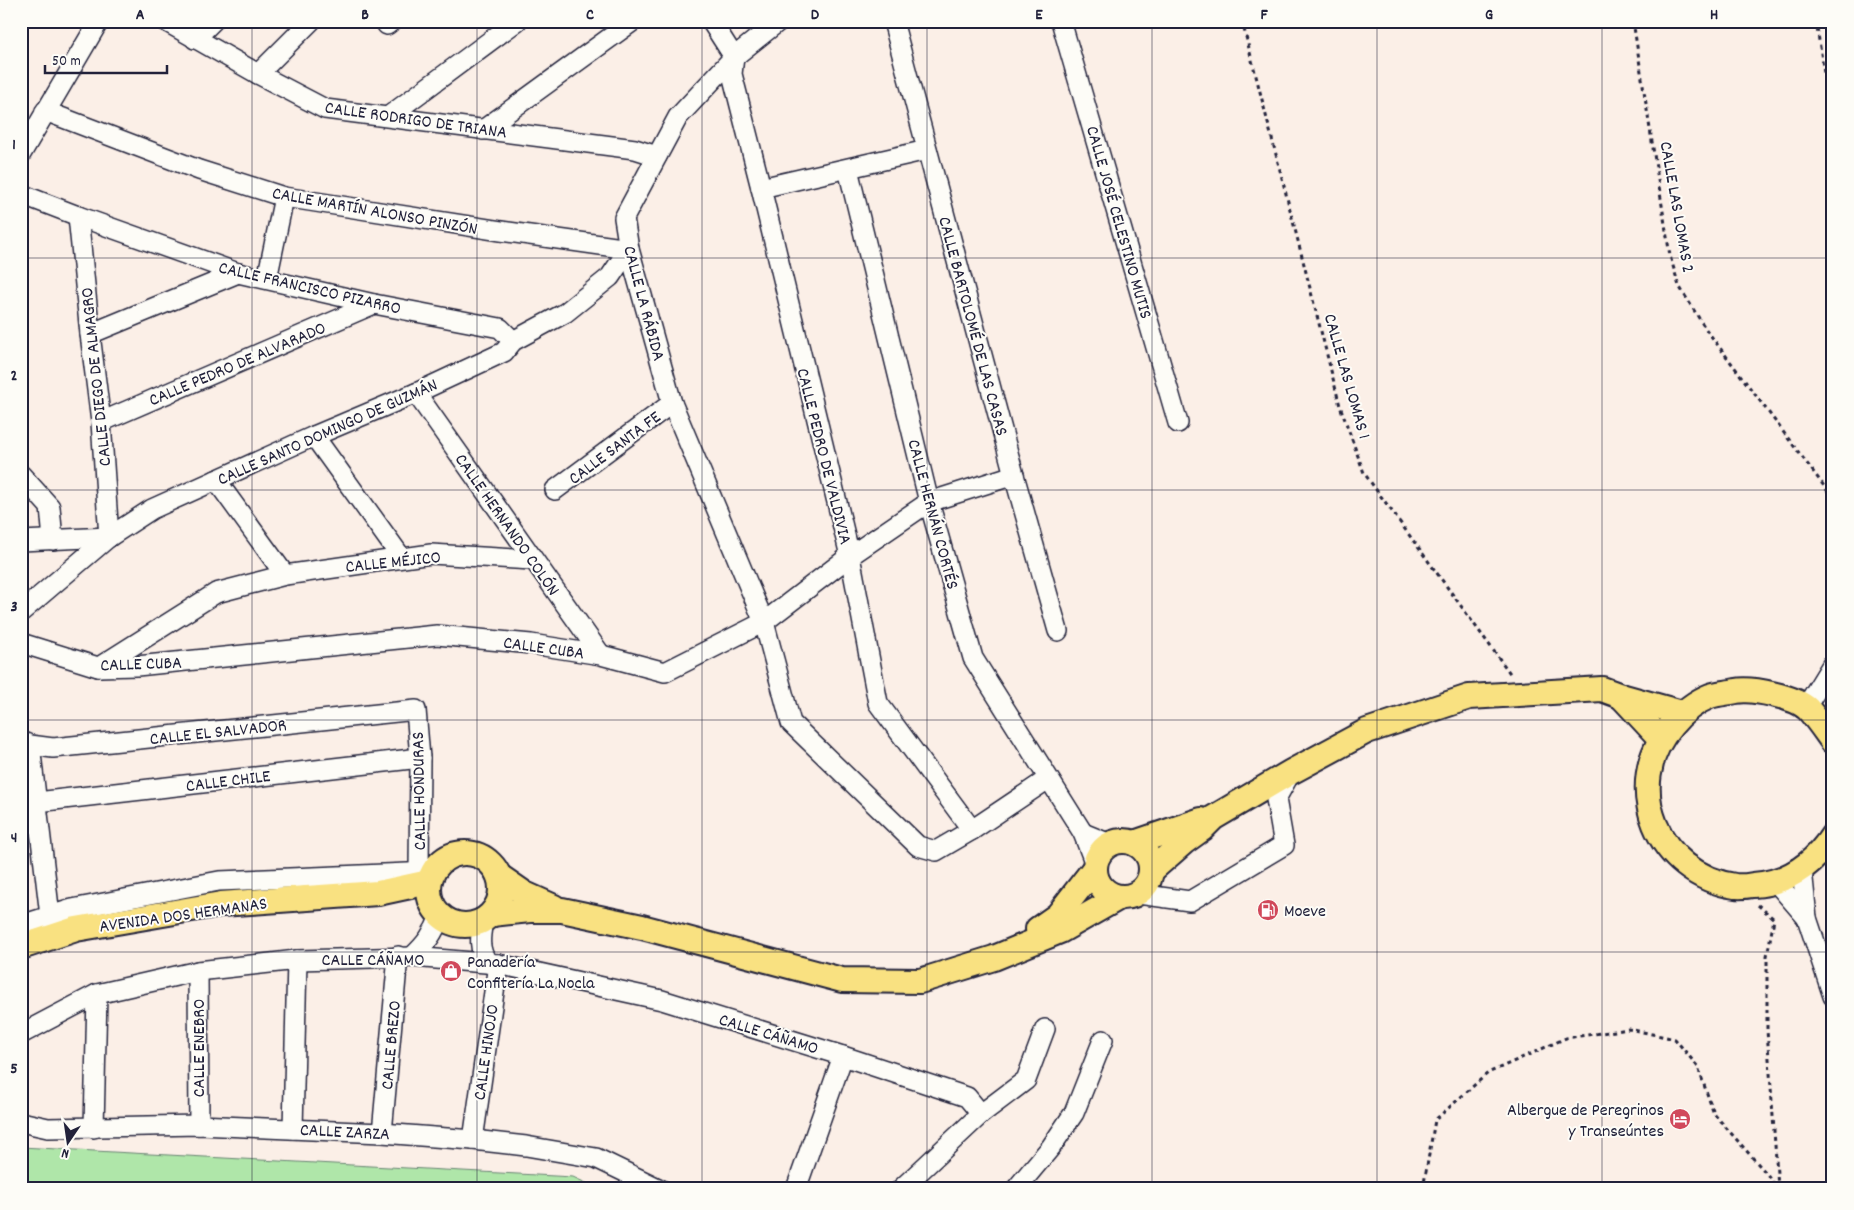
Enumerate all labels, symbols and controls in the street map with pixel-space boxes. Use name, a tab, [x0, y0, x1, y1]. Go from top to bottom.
text: A	[136, 4, 145, 27]
text: B	[361, 4, 369, 27]
text: C	[586, 4, 594, 27]
text: D	[811, 4, 820, 27]
text: E	[1035, 4, 1043, 27]
text: F	[1260, 4, 1268, 27]
text: G	[1485, 4, 1493, 27]
text: H	[1710, 4, 1718, 27]
scale bar	[45, 42, 168, 74]
text: 50 m	[52, 51, 81, 73]
street label: CALLE RODRIGO DE TRIANA	[323, 96, 509, 147]
street label: CALLE JOSÉ CELESTINO MUTIS	[1078, 123, 1157, 322]
text: 1	[12, 134, 16, 157]
street label: CALLE LAS LOMAS 2	[1652, 140, 1699, 275]
street label: CALLE MARTÍN ALONSO PINZÓN	[270, 182, 479, 243]
street label: CALLE BARTOLOMÉ DE LAS CASAS	[930, 214, 1013, 439]
street label: CALLE LA RÁBIDA	[615, 243, 670, 364]
street label: CALLE FRANCISCO PIZARRO	[216, 256, 403, 323]
street label: CALLE DIEGO DE ALMAGRO	[76, 286, 119, 467]
street label: CALLE LAS LOMAS 1	[1316, 311, 1375, 442]
street label: CALLE PEDRO DE ALVARADO	[146, 317, 330, 414]
text: 2	[11, 365, 18, 388]
street label: CALLE PEDRO DE VALDIVIA	[789, 366, 857, 548]
street label: CALLE SANTO DOMINGO DE GUZMÁN	[214, 373, 442, 493]
street label: CALLE SANTA FE	[564, 406, 667, 492]
street label: CALLE HERNÁN CORTÉS	[900, 437, 964, 593]
street label: CALLE HERNANDO COLÓN	[447, 449, 565, 602]
street label: CALLE MÉJICO	[344, 546, 442, 581]
text: 3	[10, 596, 18, 619]
street label: CALLE CUBA	[501, 631, 586, 668]
street label: CALLE CUBA	[100, 652, 183, 679]
street label: CALLE EL SALVADOR	[149, 714, 288, 753]
street label: CALLE HONDURAS	[407, 731, 434, 851]
street label: CALLE CHILE	[185, 765, 272, 800]
text: 4	[11, 827, 17, 850]
street label: AVENIDA DOS HERMANAS	[98, 892, 269, 941]
fuel station icon: Moeve	[1256, 898, 1280, 922]
place label: Moeve	[1284, 900, 1326, 925]
street label: CALLE CÁÑAMO	[322, 949, 425, 974]
place label: Panadería Confitería La Nocla	[467, 951, 595, 997]
shop icon: Panadería Confitería La Nocla	[439, 959, 463, 983]
street label: CALLE ENEBRO	[188, 999, 213, 1097]
street label: CALLE BREZO	[376, 1000, 409, 1091]
street label: CALLE HINOJO	[468, 1003, 507, 1102]
street label: CALLE CÁÑAMO	[715, 1008, 821, 1062]
text: 5	[10, 1058, 18, 1081]
place label: Albergue de Peregrinos y Transeúntes	[1507, 1099, 1664, 1145]
hotel icon: Albergue de Peregrinos y Transeúntes	[1668, 1107, 1692, 1131]
north arrow	[42, 1118, 92, 1168]
street label: CALLE ZARZA	[299, 1119, 391, 1148]
text: N	[60, 1142, 71, 1163]

